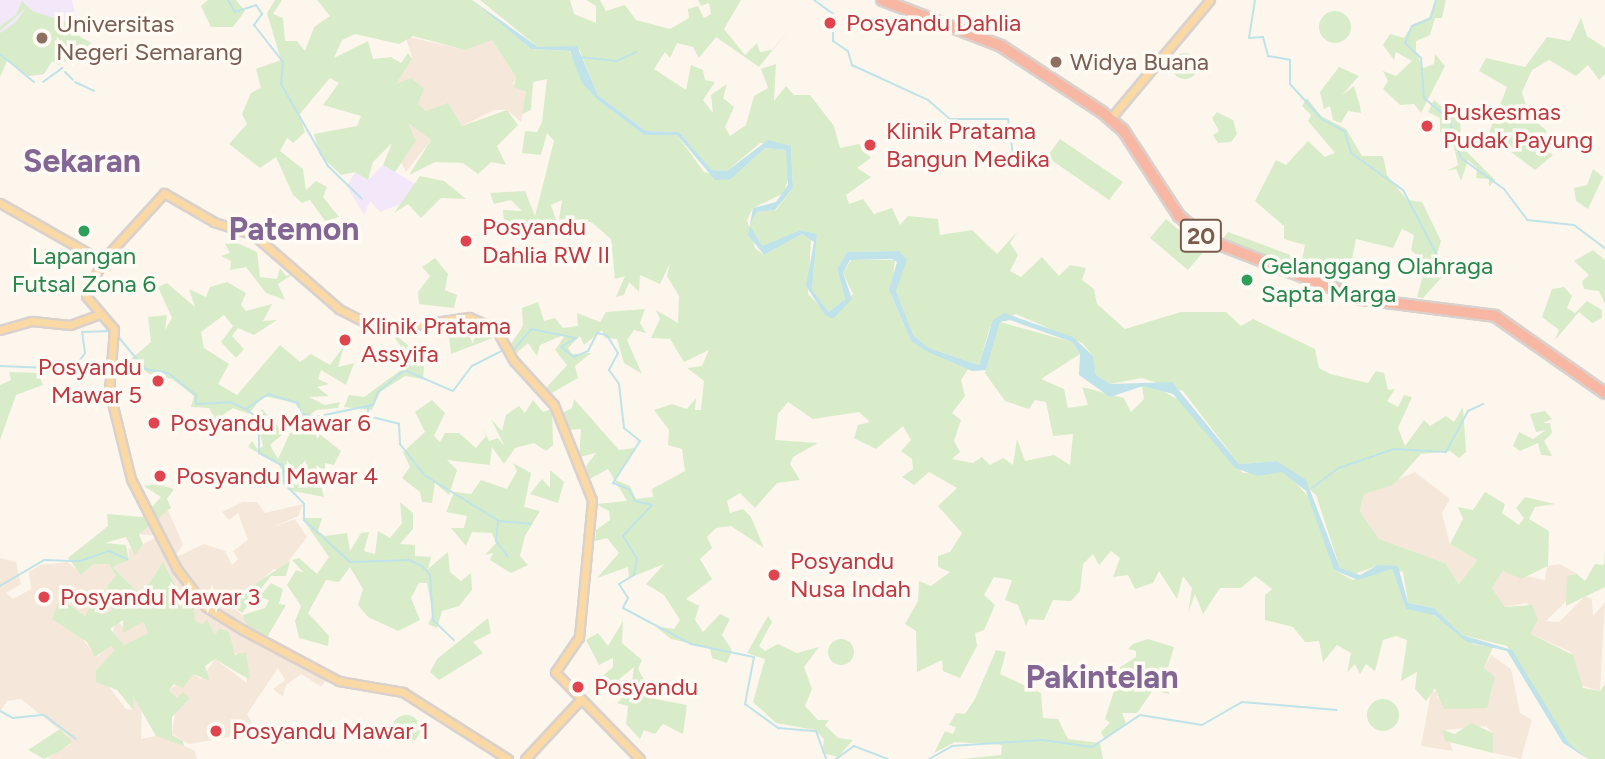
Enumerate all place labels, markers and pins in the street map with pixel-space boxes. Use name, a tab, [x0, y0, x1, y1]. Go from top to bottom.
place label: Posyandu Dahlia	[846, 9, 1021, 37]
place label: Universitas Negeri Semarang	[56, 10, 243, 66]
marker: Posyandu Dahlia	[820, 13, 840, 33]
marker: Universitas Negeri Semarang	[34, 30, 50, 46]
place label: Widya Buana	[1070, 48, 1209, 76]
marker: Widya Buana	[1048, 54, 1064, 70]
place label: Puskesmas Pudak Payung	[1443, 98, 1593, 154]
marker: Puskesmas Pudak Payung	[1417, 116, 1437, 136]
place label: Klinik Pratama Bangun Medika	[886, 117, 1050, 173]
marker: Klinik Pratama Bangun Medika	[860, 135, 880, 155]
place label: Posyandu Dahlia RW II	[482, 213, 610, 269]
marker: Lapangan Futsal Zona 6	[76, 223, 92, 239]
marker: Posyandu Dahlia RW II	[456, 231, 476, 251]
place label: Lapangan Futsal Zona 6	[12, 242, 156, 298]
place label: Gelanggang Olahraga Sapta Marga	[1261, 252, 1493, 308]
marker: Gelanggang Olahraga Sapta Marga	[1239, 272, 1255, 288]
place label: Klinik Pratama Assyifa	[361, 312, 511, 368]
marker: Klinik Pratama Assyifa	[335, 330, 355, 350]
place label: Posyandu Mawar 5	[38, 353, 142, 409]
marker: Posyandu Mawar 5	[148, 371, 168, 391]
place label: Posyandu Mawar 6	[170, 409, 371, 437]
marker: Posyandu Mawar 6	[144, 413, 164, 433]
place label: Posyandu Mawar 4	[176, 462, 378, 490]
marker: Posyandu Mawar 4	[150, 466, 170, 486]
place label: Posyandu Nusa Indah	[790, 547, 911, 603]
marker: Posyandu Nusa Indah	[764, 565, 784, 585]
place label: Posyandu Mawar 3	[60, 583, 260, 611]
marker: Posyandu Mawar 3	[34, 587, 54, 607]
place label: Posyandu	[594, 673, 698, 701]
marker: Posyandu	[568, 677, 588, 697]
place label: Posyandu Mawar 1	[232, 717, 429, 745]
marker: Posyandu Mawar 1	[206, 721, 226, 741]

